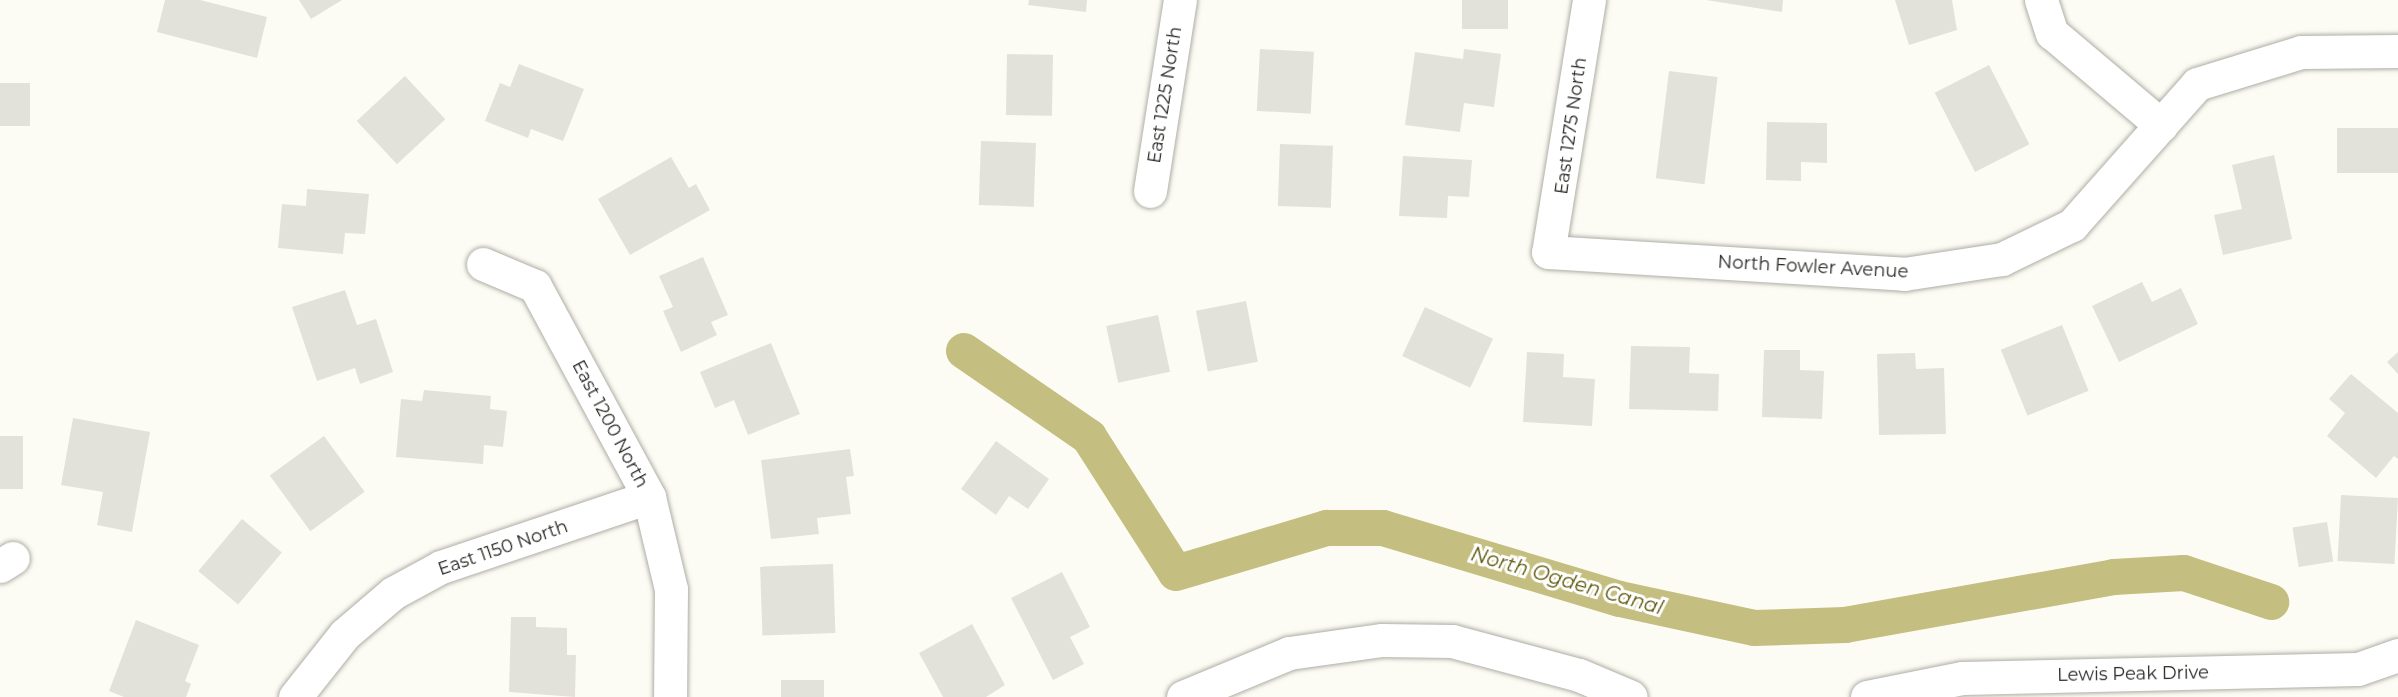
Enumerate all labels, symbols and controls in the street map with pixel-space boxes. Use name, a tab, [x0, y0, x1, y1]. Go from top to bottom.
street label: East 1225 North	[1144, 25, 1186, 165]
street label: East 1275 North	[1551, 56, 1591, 196]
street label: North Fowler Avenue	[1717, 251, 1909, 283]
street label: East 1200 North	[567, 356, 653, 492]
street label: East 1150 North	[435, 516, 571, 580]
water label: North Ogden Canal	[1468, 542, 1666, 620]
street label: Lewis Peak Drive	[2057, 662, 2209, 686]

